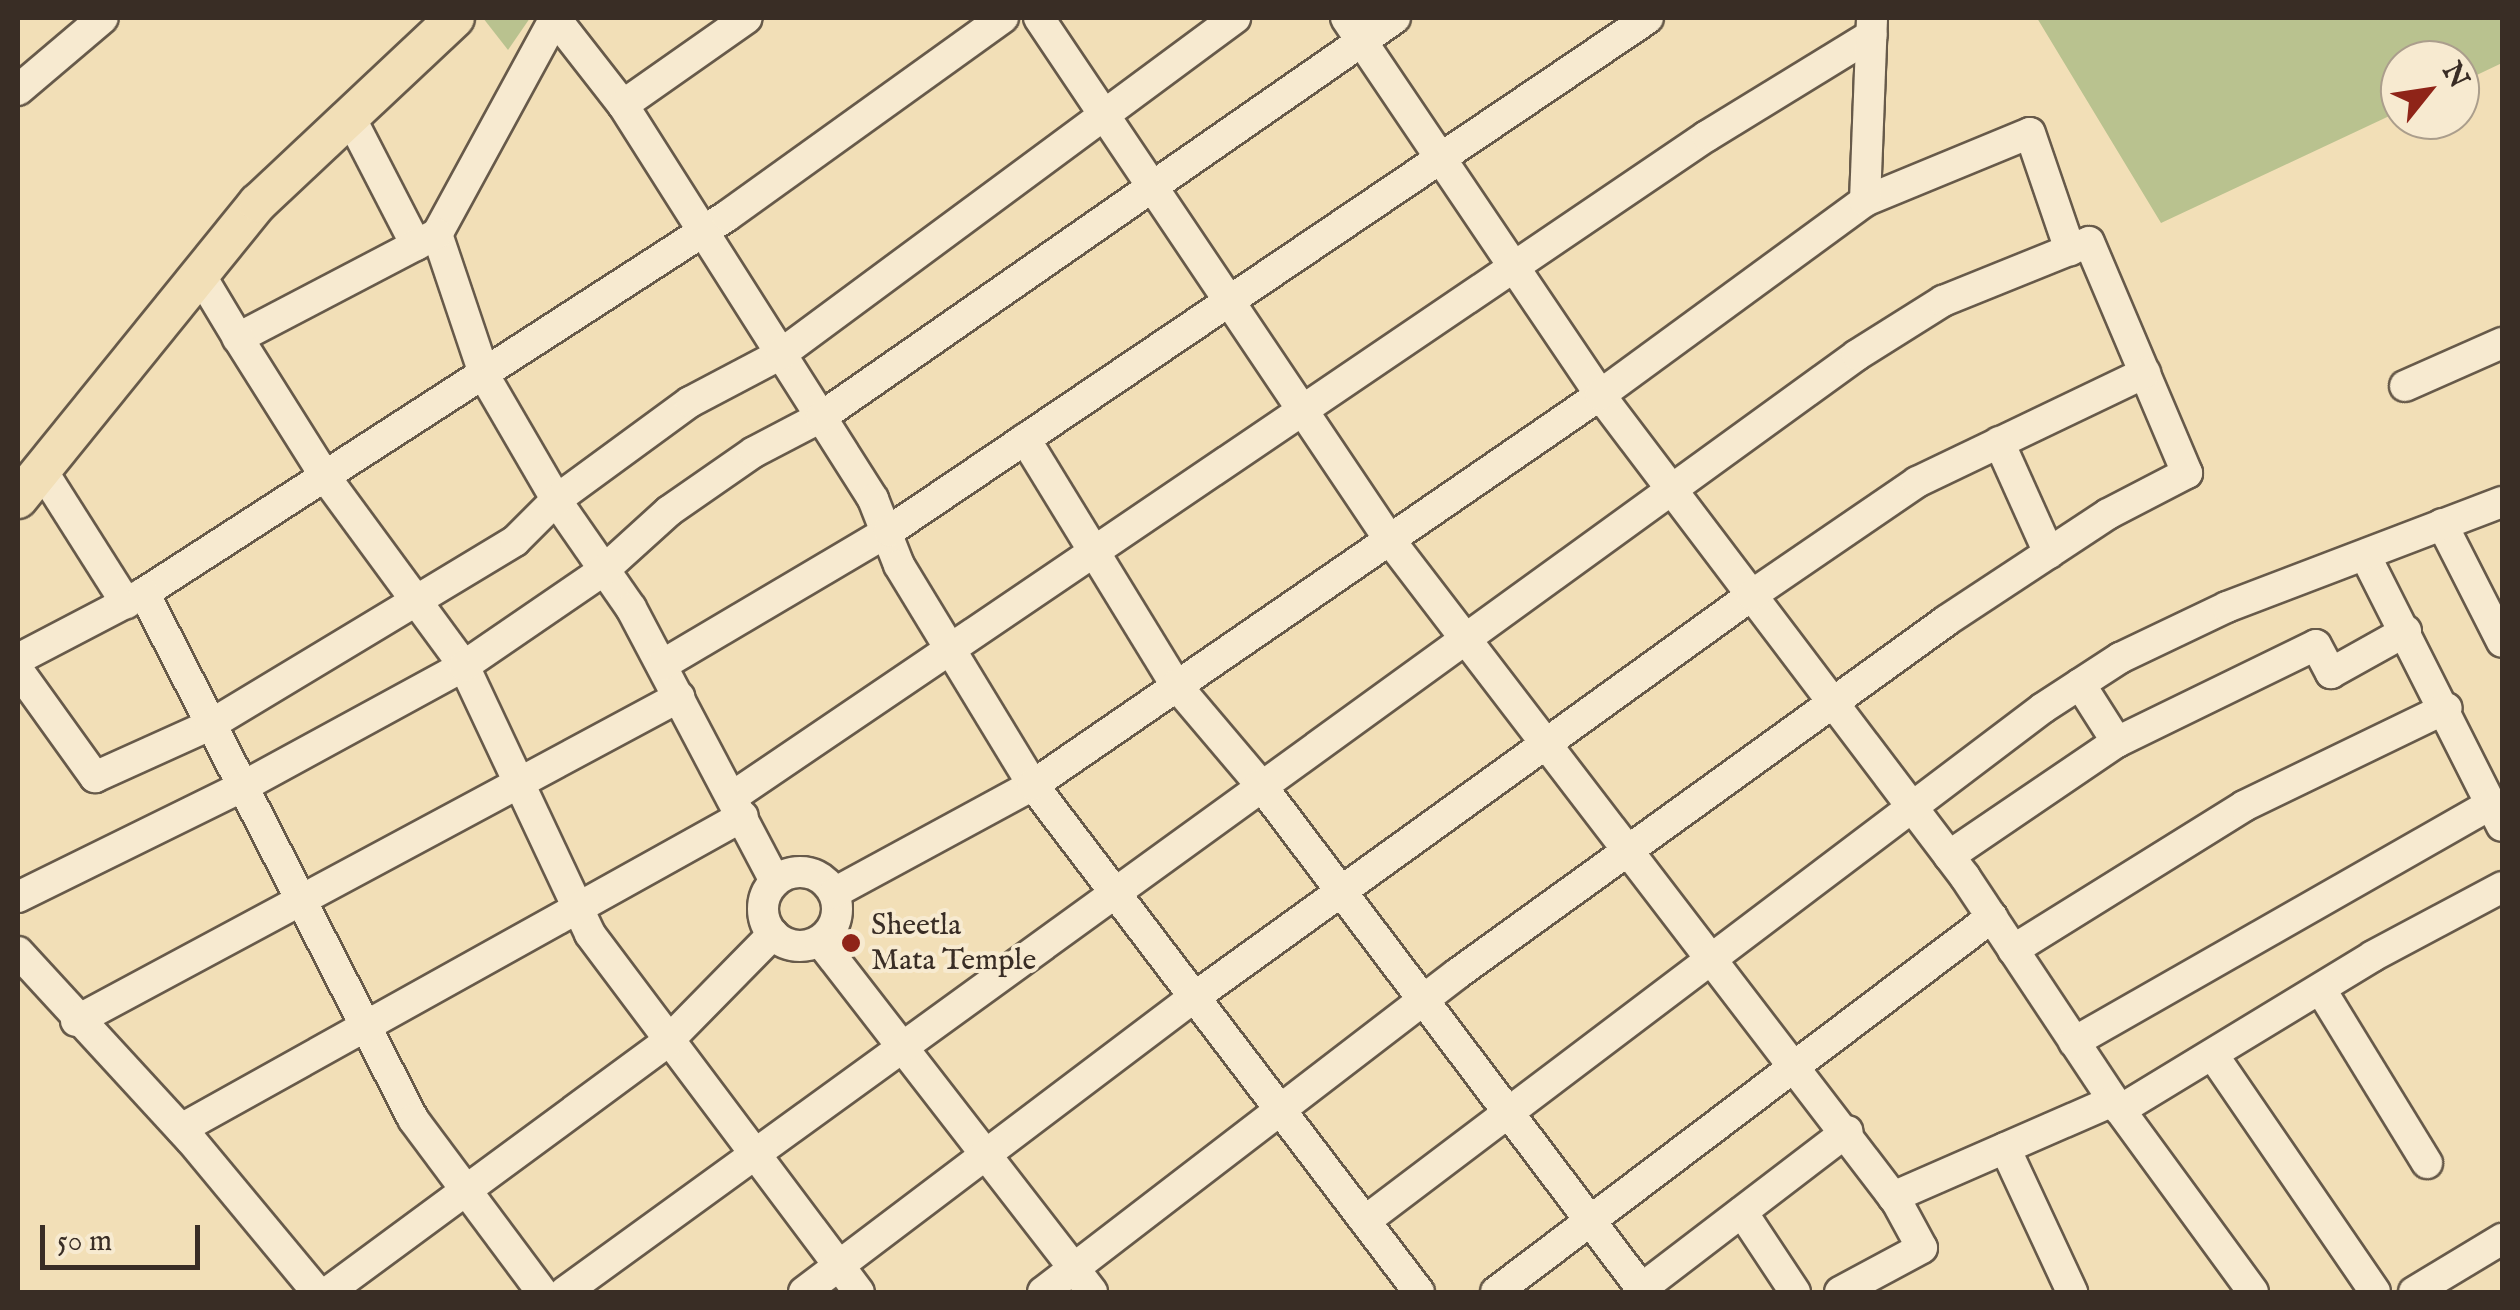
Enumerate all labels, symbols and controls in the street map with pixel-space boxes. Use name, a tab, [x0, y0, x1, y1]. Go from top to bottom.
north arrow	[2380, 40, 2480, 140]
text: N	[2433, 56, 2476, 95]
place label: Sheetla Mata Temple	[871, 908, 1036, 978]
marker: Sheetla Mata Temple	[840, 932, 862, 954]
scale bar	[45, 1205, 205, 1267]
text: 50 m	[57, 1223, 112, 1261]

